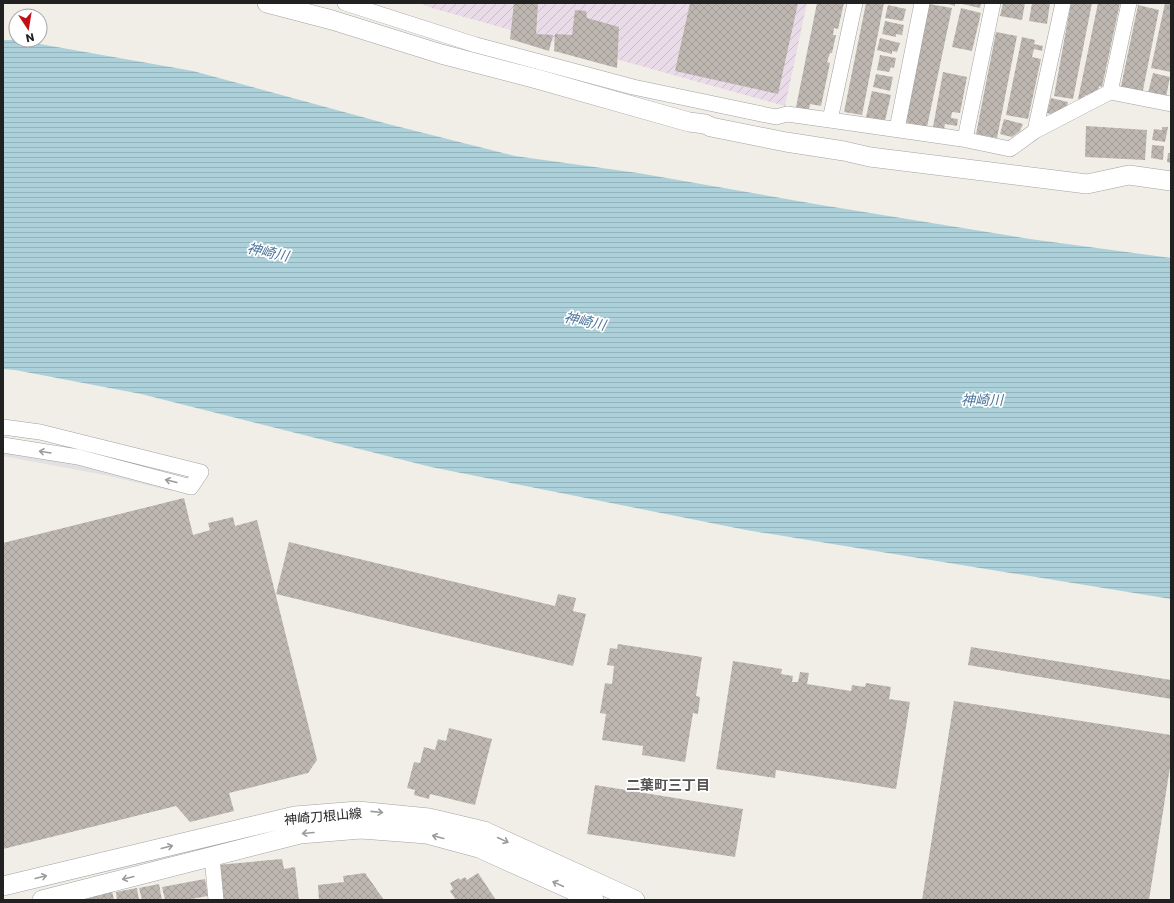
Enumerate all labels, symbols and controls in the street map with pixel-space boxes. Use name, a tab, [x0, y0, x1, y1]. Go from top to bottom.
north arrow	[8, 8, 48, 48]
text: N	[24, 29, 36, 46]
water label: 神崎川	[245, 238, 293, 267]
water label: 神崎川	[562, 307, 610, 336]
water label: 神崎川	[961, 390, 1005, 410]
one-way arrow	[38, 448, 51, 456]
one-way arrow	[165, 477, 178, 485]
district label: 二葉町三丁目	[626, 775, 710, 795]
street label: 神崎刀根山線	[283, 804, 363, 829]
one-way arrow	[370, 809, 383, 816]
one-way arrow	[302, 830, 315, 837]
one-way arrow	[431, 833, 444, 840]
one-way arrow	[497, 837, 509, 844]
one-way arrow	[161, 842, 174, 850]
one-way arrow	[34, 873, 47, 881]
one-way arrow	[122, 875, 135, 882]
one-way arrow	[553, 880, 565, 887]

